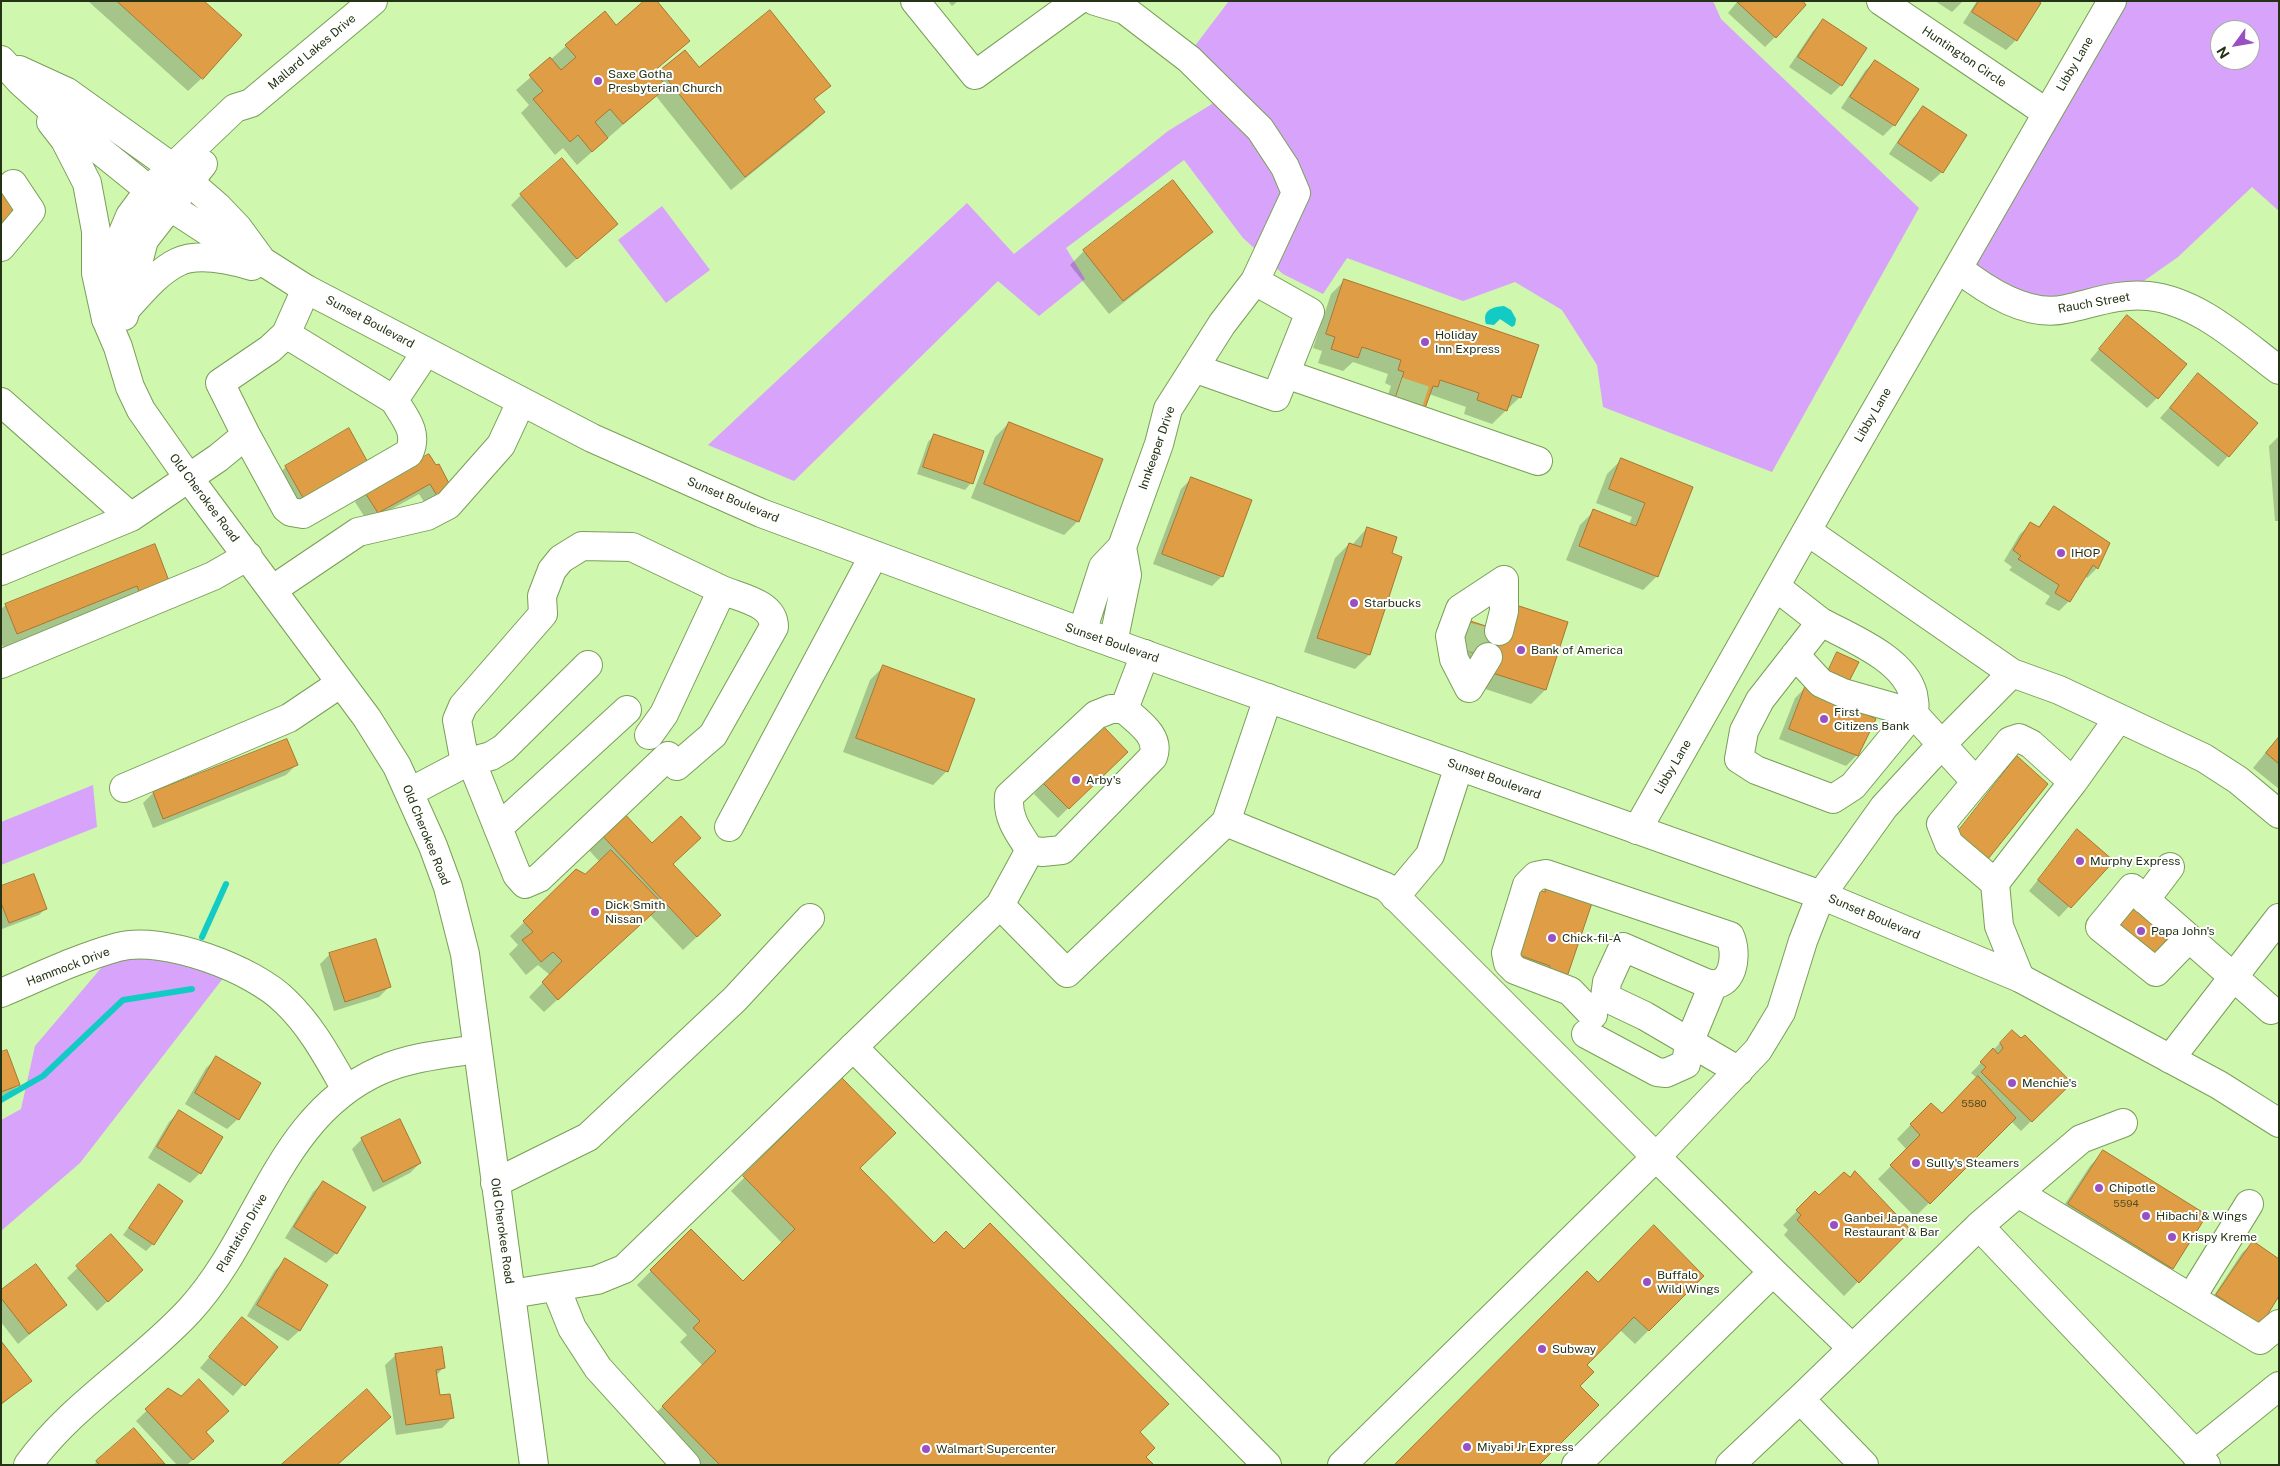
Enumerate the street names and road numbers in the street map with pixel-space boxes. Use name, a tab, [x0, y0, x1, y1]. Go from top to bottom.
street label: Mallard Lakes Drive	[265, 11, 359, 93]
street label: Huntington Circle	[1919, 23, 2009, 91]
street label: Libby Lane	[2054, 34, 2096, 94]
street label: Rauch Street	[2057, 290, 2131, 316]
street label: Sunset Boulevard	[323, 293, 417, 351]
street label: Libby Lane	[1852, 385, 1894, 445]
street label: Innkeeper Drive	[1136, 404, 1178, 492]
street label: Old Cherokee Road	[166, 451, 242, 545]
street label: Sunset Boulevard	[685, 474, 781, 526]
street label: Sunset Boulevard	[1063, 620, 1161, 666]
street label: Libby Lane	[1652, 737, 1694, 797]
street label: Sunset Boulevard	[1445, 755, 1543, 803]
street label: Old Cherokee Road	[399, 783, 453, 887]
street label: Sunset Boulevard	[1826, 891, 1922, 943]
street label: Hammock Drive	[24, 944, 112, 990]
street label: Old Cherokee Road	[487, 1177, 517, 1285]
street label: Plantation Drive	[214, 1191, 270, 1275]

